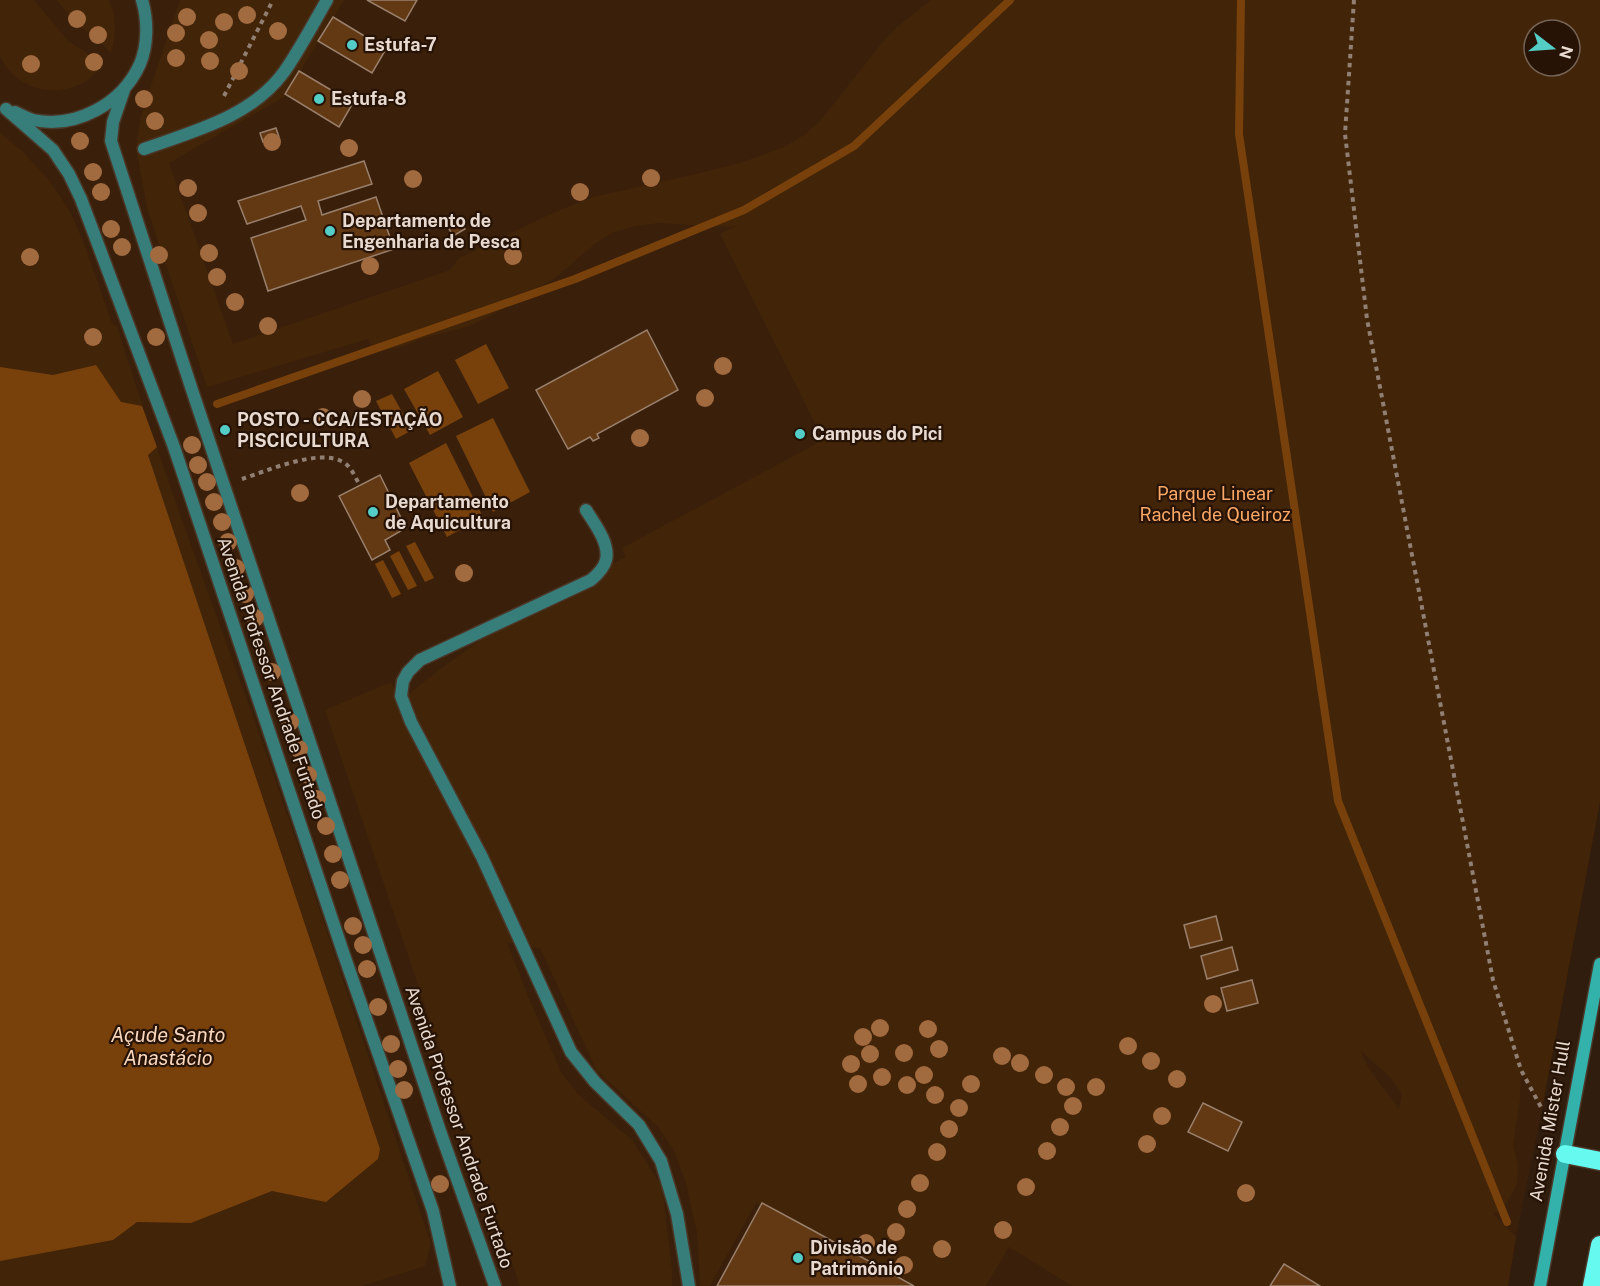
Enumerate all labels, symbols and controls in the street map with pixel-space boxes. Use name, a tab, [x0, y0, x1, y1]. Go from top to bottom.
north arrow	[1522, 18, 1582, 78]
place label: Estufa-7	[364, 34, 437, 55]
marker: Estufa-7	[345, 38, 359, 52]
text: N	[1555, 43, 1577, 61]
place label: Estufa-8	[331, 88, 407, 109]
marker: Estufa-8	[312, 92, 326, 106]
place label: Departamento de Engenharia de Pesca	[342, 210, 520, 252]
marker: Departamento de Engenharia de Pesca	[323, 224, 337, 238]
place label: POSTO - CCA/ESTAÇÃO PISCICULTURA	[237, 408, 442, 451]
marker: POSTO - CCA/ESTAÇÃO PISCICULTURA	[218, 423, 232, 437]
place label: Campus do Pici	[812, 423, 942, 444]
marker: Campus do Pici	[793, 427, 807, 441]
park label: Parque Linear Rachel de Queiroz	[1139, 483, 1291, 525]
place label: Departamento de Aquicultura	[385, 491, 511, 533]
marker: Departamento de Aquicultura	[366, 505, 380, 519]
street label: Avenida Professor Andrade Furtado	[213, 534, 330, 822]
street label: Avenida Professor Andrade Furtado	[401, 983, 518, 1271]
water label: Açude Santo Anastácio	[111, 1023, 225, 1070]
street label: Avenida Mister Hull	[1525, 1039, 1574, 1203]
place label: Divisão de Patrimônio	[810, 1237, 903, 1279]
marker: Divisão de Patrimônio	[791, 1251, 805, 1265]

